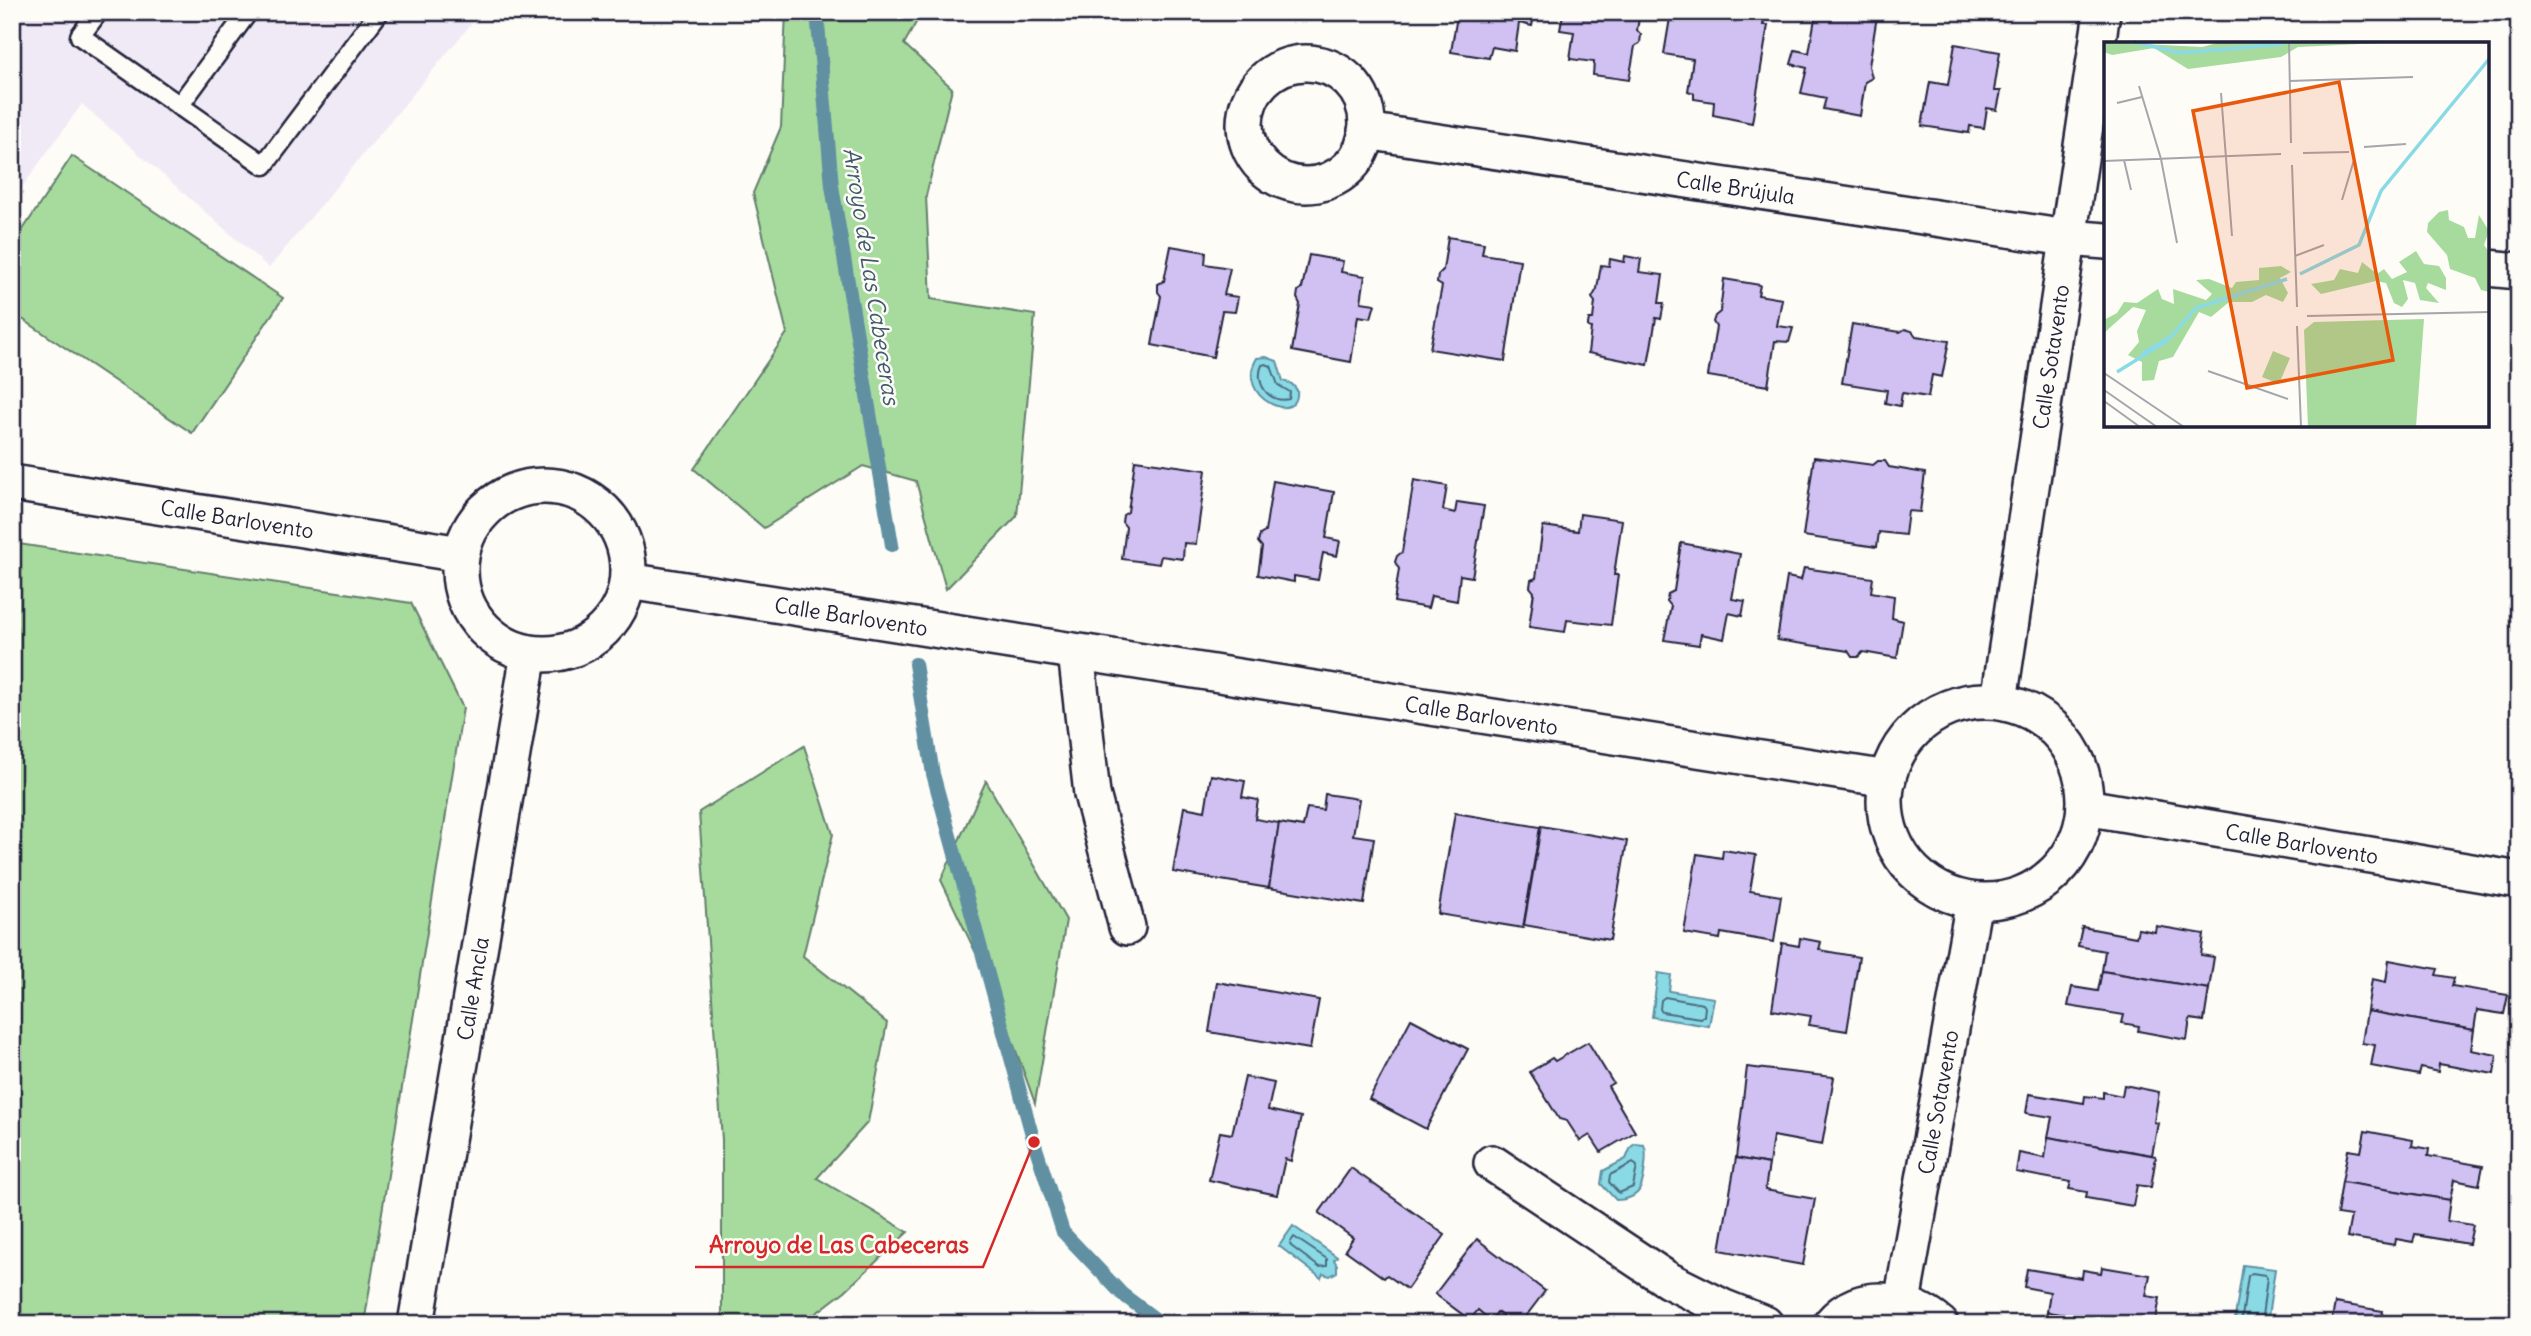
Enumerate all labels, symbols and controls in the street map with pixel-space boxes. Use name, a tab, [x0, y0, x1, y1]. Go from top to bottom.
inset map	[2104, 42, 2489, 427]
water label: Arroyo de Las Cabeceras	[837, 145, 907, 408]
street label: Calle Brújula	[1675, 165, 1797, 210]
street label: Calle Sotavento	[2026, 283, 2075, 431]
street label: Calle Barlovento	[159, 493, 316, 544]
street label: Calle Barlovento	[773, 591, 930, 641]
street label: Calle Barlovento	[1403, 690, 1560, 740]
street label: Calle Barlovento	[2223, 817, 2380, 870]
street label: Calle Ancla	[450, 935, 494, 1042]
street label: Calle Sotavento	[1912, 1028, 1964, 1177]
callout: Arroyo de Las Cabeceras	[695, 1223, 983, 1267]
text: Arroyo de Las Cabeceras	[709, 1230, 969, 1259]

